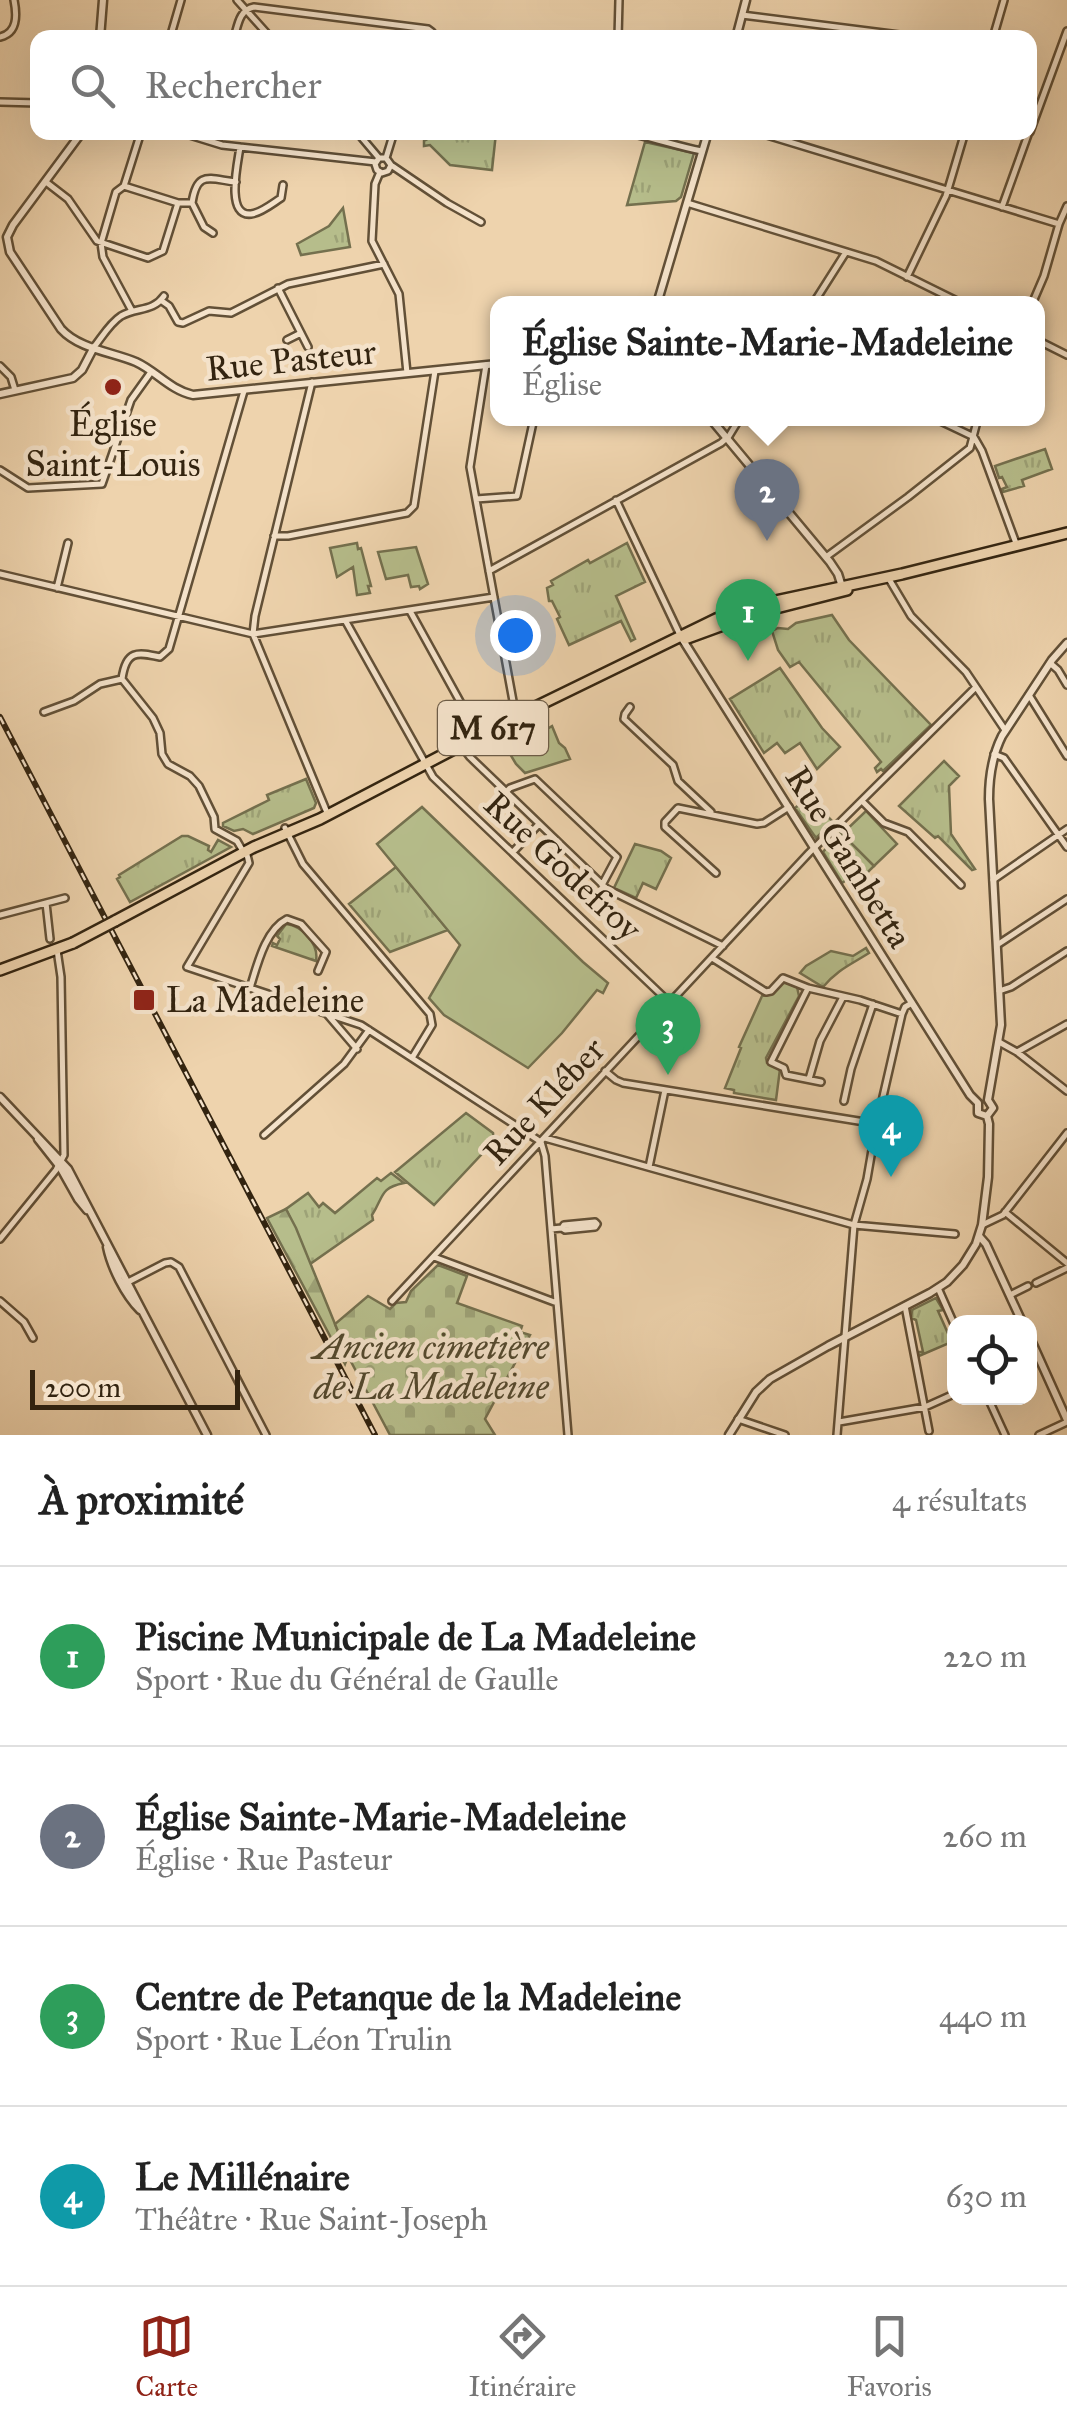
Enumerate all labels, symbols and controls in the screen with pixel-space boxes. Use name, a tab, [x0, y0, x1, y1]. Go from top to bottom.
search box	[30, 30, 1037, 140]
icon: search	[65, 58, 120, 113]
text: Rechercher	[145, 62, 321, 108]
popup	[490, 296, 1045, 426]
text: Église Sainte-Marie-Madeleine	[522, 319, 1013, 365]
street label: Rue Pasteur	[204, 330, 379, 391]
text: Église	[522, 365, 602, 404]
marker: Église Saint-Louis	[102, 376, 124, 398]
place label: Église Saint-Louis	[26, 401, 200, 486]
pin: 2	[734, 458, 800, 541]
pin: 1	[716, 578, 780, 661]
your location	[490, 610, 541, 661]
road number: M 617	[438, 701, 548, 755]
street label: Rue Gambetta	[776, 759, 921, 956]
street label: Rue Godefroy	[475, 783, 651, 951]
place label: La Madeleine	[166, 979, 364, 1022]
marker: La Madeleine	[131, 987, 157, 1013]
pin: 3	[636, 992, 700, 1075]
street label: Rue Kléber	[475, 1028, 615, 1174]
pin: 4	[858, 1094, 924, 1177]
map controls	[947, 1315, 1037, 1405]
button: locate	[947, 1315, 1037, 1405]
park label: Ancien cimetière de La Madeleine	[310, 1326, 550, 1409]
scale bar	[30, 1365, 240, 1410]
text: 200 m	[45, 1370, 121, 1405]
text: À proximité	[40, 1474, 244, 1526]
text: 4 résultats	[892, 1481, 1027, 1520]
text: Piscine Municipale de La Madeleine	[135, 1614, 696, 1660]
text: 1	[66, 1637, 79, 1676]
text: 220 m	[943, 1637, 1027, 1676]
text: Sport · Rue du Général de Gaulle	[135, 1660, 558, 1699]
text: Église Sainte-Marie-Madeleine	[135, 1794, 626, 1840]
text: 2	[65, 1817, 80, 1856]
text: 260 m	[942, 1817, 1027, 1856]
text: Église · Rue Pasteur	[135, 1840, 392, 1879]
text: Centre de Petanque de la Madeleine	[135, 1974, 681, 2020]
text: 3	[66, 1997, 79, 2036]
text: 440 m	[939, 1997, 1027, 2036]
text: Sport · Rue Léon Trulin	[135, 2020, 452, 2059]
text: Le Millénaire	[135, 2154, 350, 2200]
text: 4	[64, 2177, 81, 2216]
text: 630 m	[945, 2177, 1027, 2216]
text: Théâtre · Rue Saint-Joseph	[135, 2200, 488, 2239]
tab: Carte	[135, 2309, 198, 2404]
tab: Itinéraire	[469, 2309, 576, 2404]
tab: Favoris	[847, 2309, 932, 2404]

